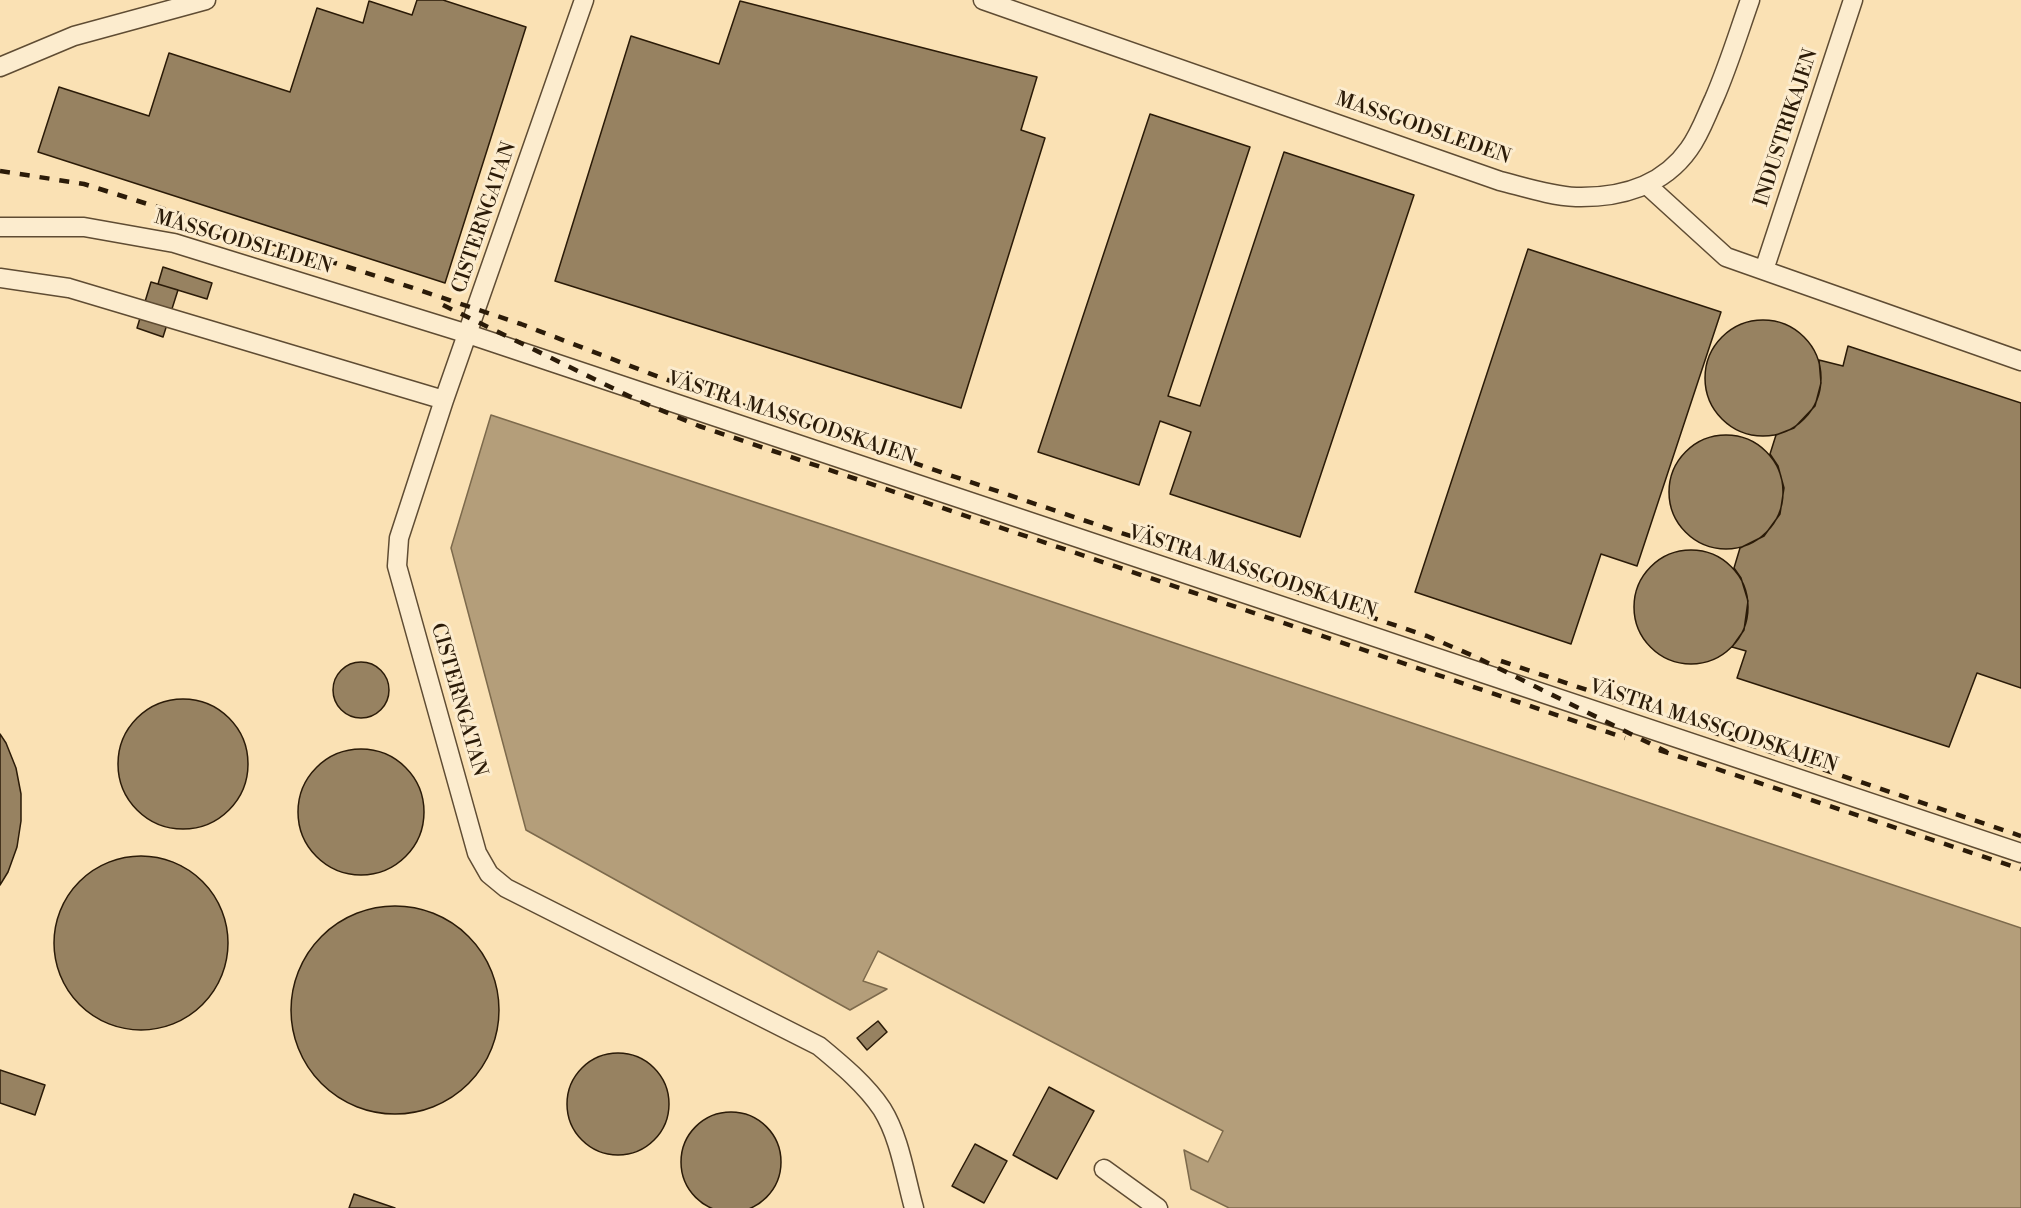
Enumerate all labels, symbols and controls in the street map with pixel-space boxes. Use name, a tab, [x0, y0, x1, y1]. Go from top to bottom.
street label: INDUSTRIKAJEN	[1750, 46, 1824, 210]
street label: MASSGODSLEDEN	[1332, 88, 1514, 170]
street label: CISTERNGATAN	[448, 139, 522, 297]
street label: MASSGODSLEDEN	[152, 206, 334, 280]
street label: VÄSTRA MASSGODSKAJEN	[664, 367, 918, 471]
street label: VÄSTRA MASSGODSKAJEN	[1125, 521, 1379, 625]
street label: CISTERNGATAN	[425, 621, 491, 779]
street label: VÄSTRA MASSGODSKAJEN	[1586, 675, 1840, 779]

